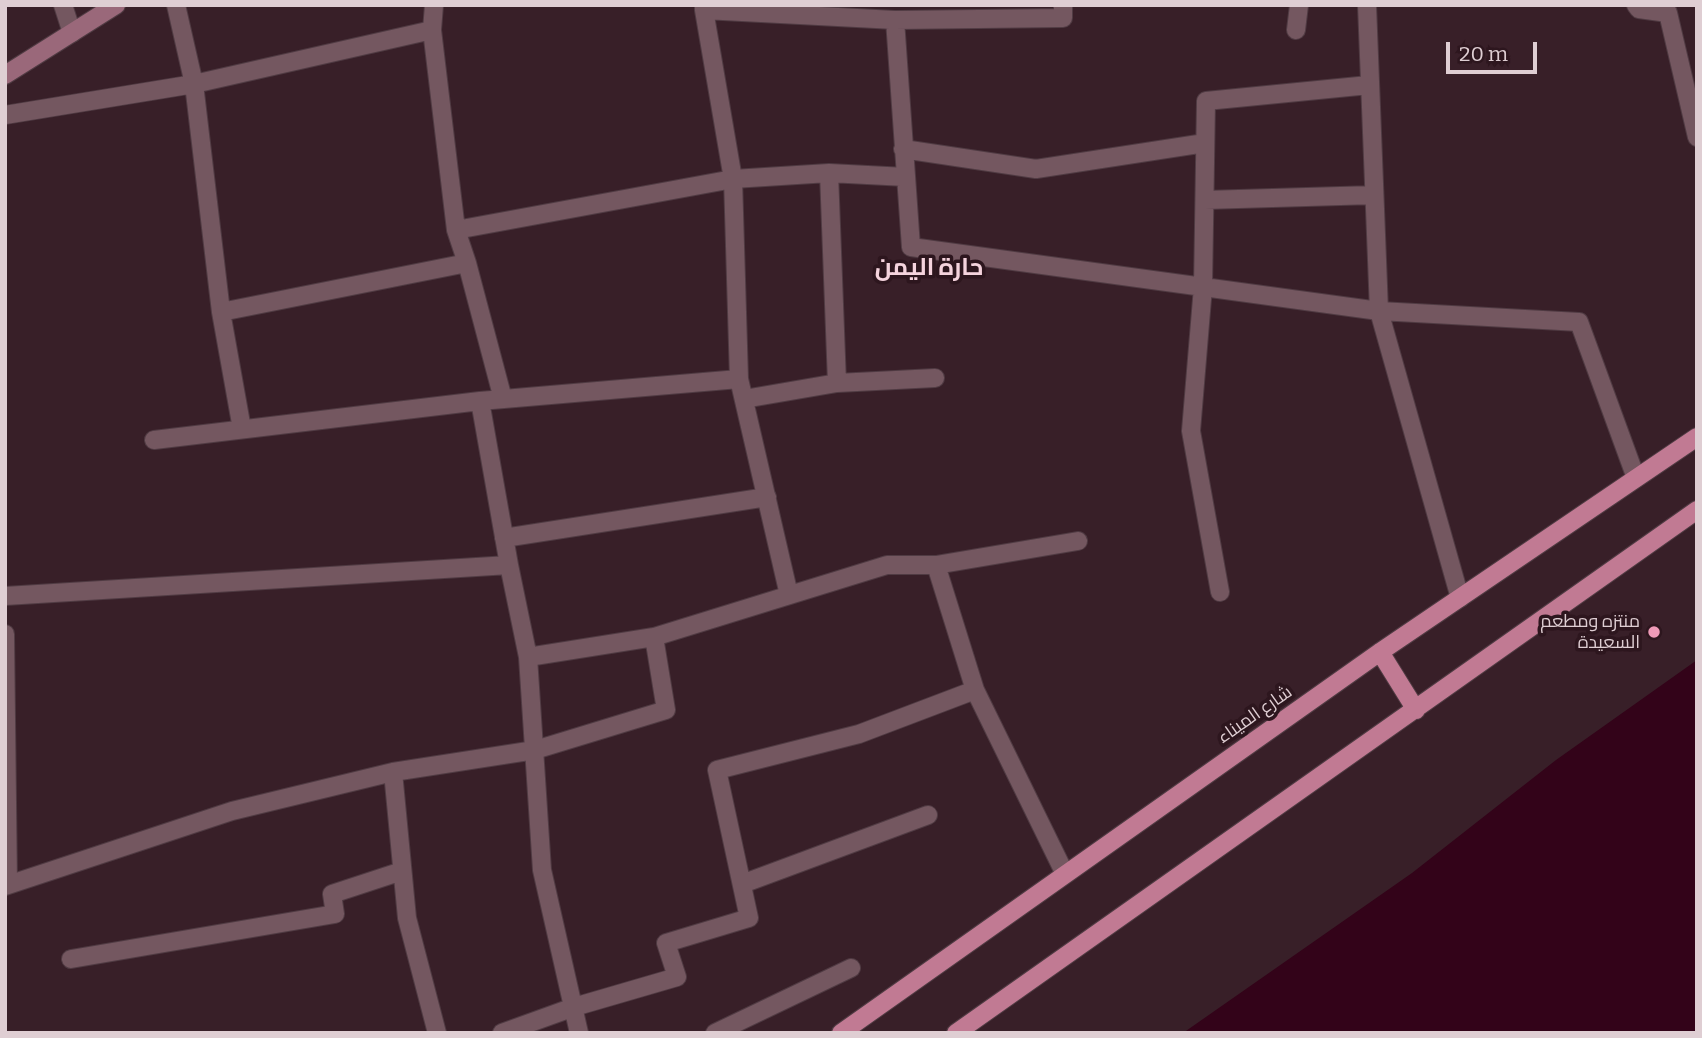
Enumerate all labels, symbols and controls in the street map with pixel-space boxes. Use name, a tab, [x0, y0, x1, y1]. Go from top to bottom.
scale bar	[1450, 28, 1541, 72]
text: 20 m	[1459, 41, 1508, 67]
district label: حارة اليمن	[875, 254, 983, 282]
place label: منتزه ومطعم السعيدة	[1540, 611, 1640, 654]
marker: منتزه ومطعم السعيدة	[1646, 624, 1662, 640]
street label: شارع الميناء	[1214, 681, 1296, 749]

